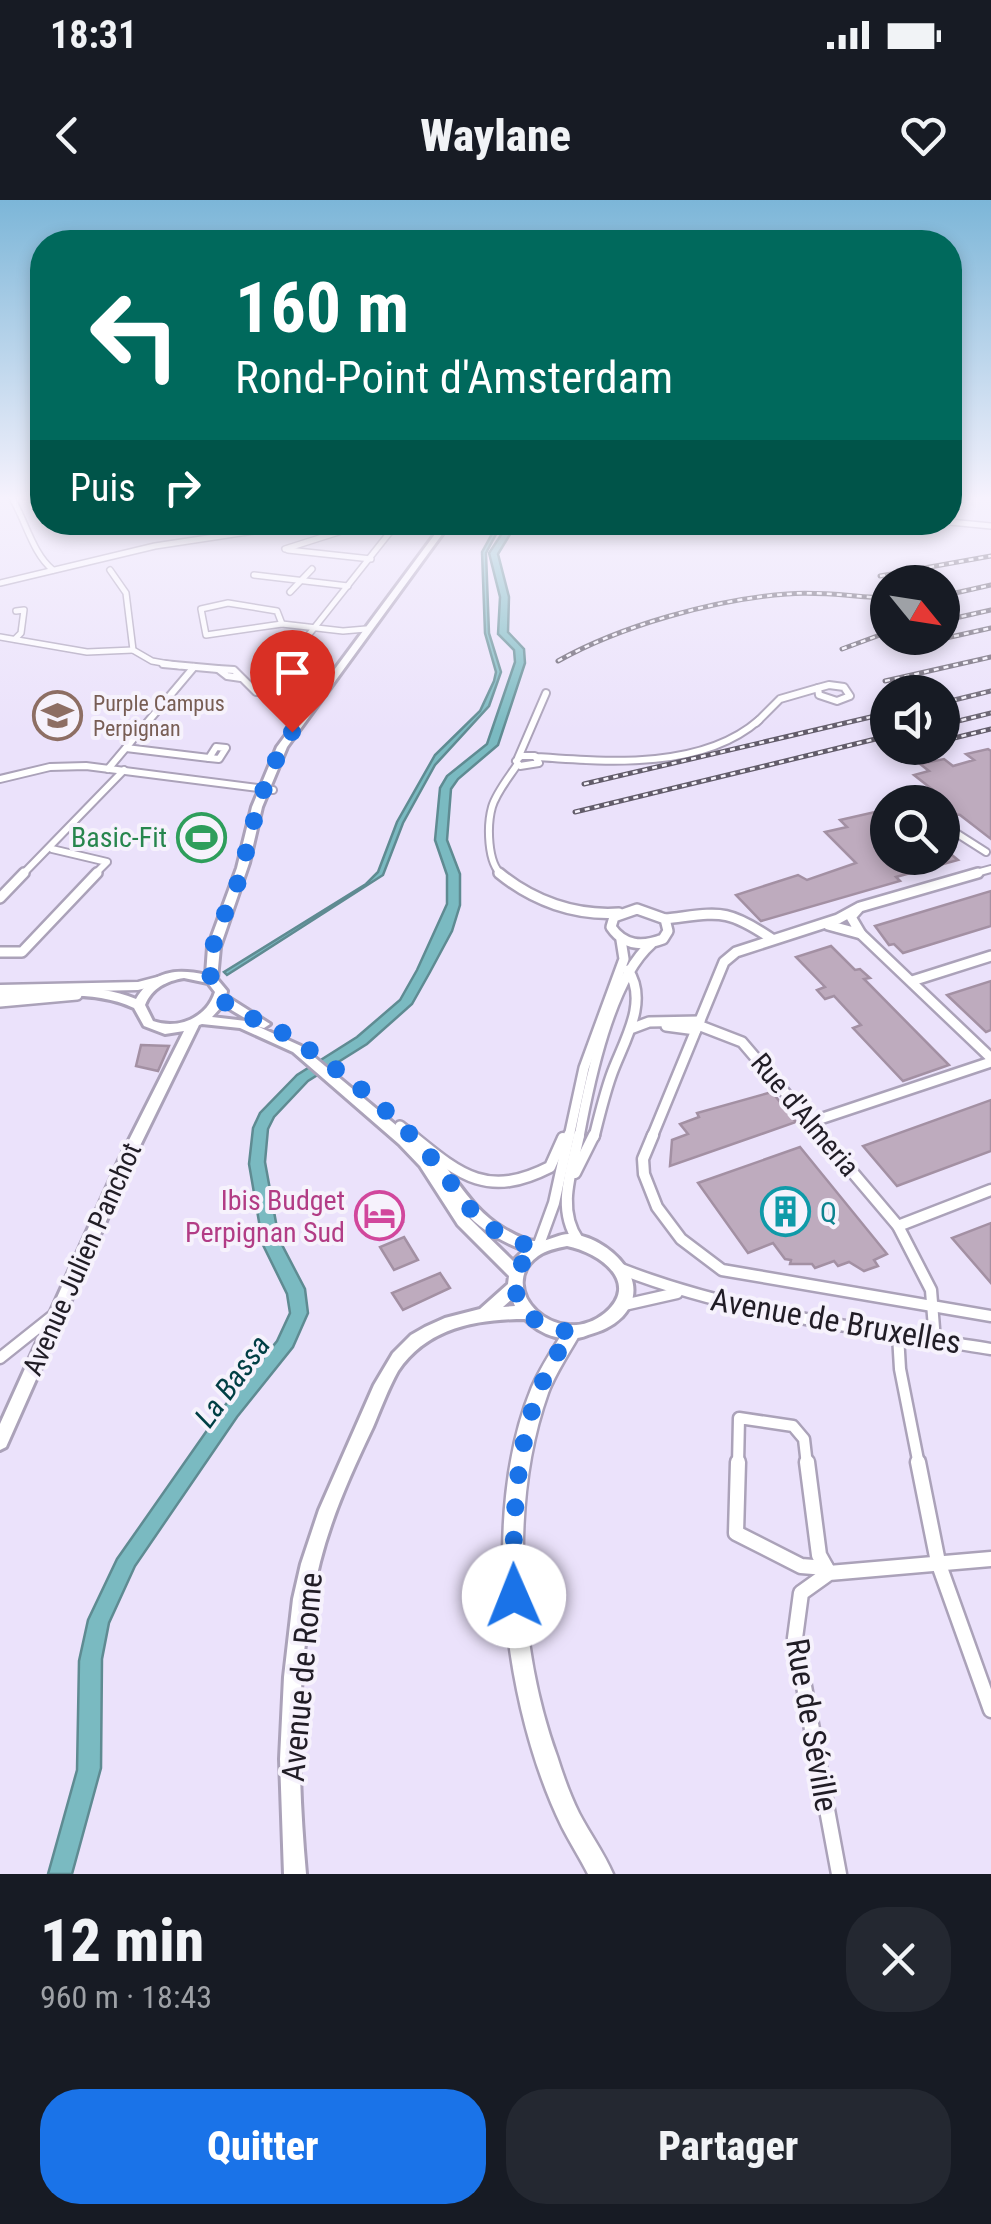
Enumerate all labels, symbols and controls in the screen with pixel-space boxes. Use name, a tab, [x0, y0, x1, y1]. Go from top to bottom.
text: 18:31	[50, 13, 137, 57]
icon: back	[40, 108, 95, 163]
icon: heart	[896, 108, 951, 163]
text: Waylane	[420, 109, 571, 162]
text: 160 m	[235, 267, 409, 349]
icon: left	[70, 270, 200, 400]
text: Rond-Point d'Amsterdam	[235, 351, 673, 404]
icon: right	[155, 460, 210, 515]
text: Puis	[70, 466, 135, 510]
north arrow	[870, 565, 960, 655]
map controls	[870, 565, 960, 875]
pin	[250, 630, 335, 733]
icon: arrive	[265, 645, 320, 700]
button: sound	[870, 675, 960, 765]
school or university icon: Purple Campus Perpignan	[32, 690, 84, 742]
place label: Purple Campus Perpignan	[93, 691, 225, 741]
button: search	[870, 785, 960, 875]
sports icon: Basic-Fit	[176, 811, 228, 863]
place label: Basic-Fit	[71, 821, 167, 854]
street label: Rue d'Almeria	[744, 1047, 866, 1183]
street label: Avenue Julien Panchot	[16, 1138, 148, 1380]
place label: Ibis Budget Perpignan Sud	[185, 1184, 345, 1249]
building icon: Q	[759, 1186, 811, 1238]
hotel icon: Ibis Budget Perpignan Sud	[354, 1190, 406, 1242]
place label: Q	[820, 1196, 837, 1229]
street label: Avenue de Bruxelles	[708, 1280, 964, 1362]
water label: La Bassa	[187, 1328, 277, 1434]
position arrow	[462, 1544, 566, 1648]
street label: Avenue de Rome	[274, 1571, 330, 1783]
street label: Rue de Séville	[778, 1635, 846, 1815]
text: 12 min	[40, 1905, 204, 1976]
button: close	[846, 1907, 951, 2012]
text: 960 m · 18:43	[40, 1978, 212, 2016]
button: Quitter	[40, 2089, 486, 2204]
button: Partager	[506, 2089, 951, 2204]

